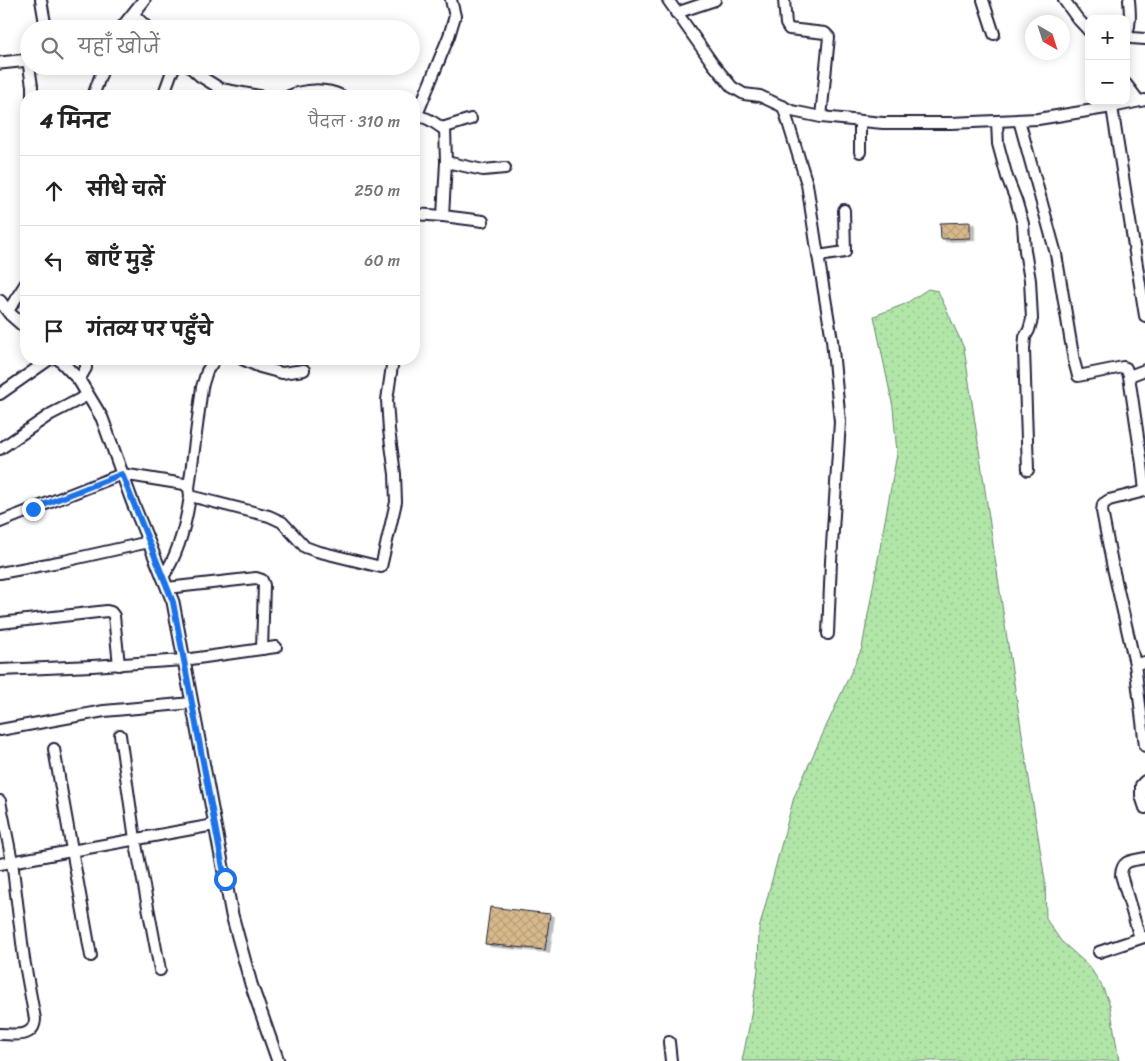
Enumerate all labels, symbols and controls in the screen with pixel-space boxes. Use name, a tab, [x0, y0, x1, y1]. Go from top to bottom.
north arrow	[1025, 15, 1070, 60]
map controls	[1085, 15, 1130, 105]
button: +	[1085, 15, 1130, 60]
search box	[20, 20, 420, 75]
text: यहाँ खोजें	[78, 30, 160, 63]
icon: search	[38, 34, 66, 62]
button: −	[1085, 60, 1130, 105]
text: 4 मिनट	[40, 102, 110, 140]
text: पैदल · 310 m	[308, 107, 400, 136]
text: सीधे चलें	[87, 173, 165, 206]
text: 250 m	[354, 176, 400, 205]
icon: ahead	[40, 177, 68, 205]
text: बाएँ मुड़ें	[87, 243, 154, 276]
text: 60 m	[364, 246, 400, 275]
icon: left	[40, 247, 68, 275]
text: गंतव्य पर पहुँचे	[87, 313, 212, 346]
icon: arrive	[40, 317, 68, 345]
route end	[22, 498, 45, 521]
route start	[214, 868, 237, 891]

